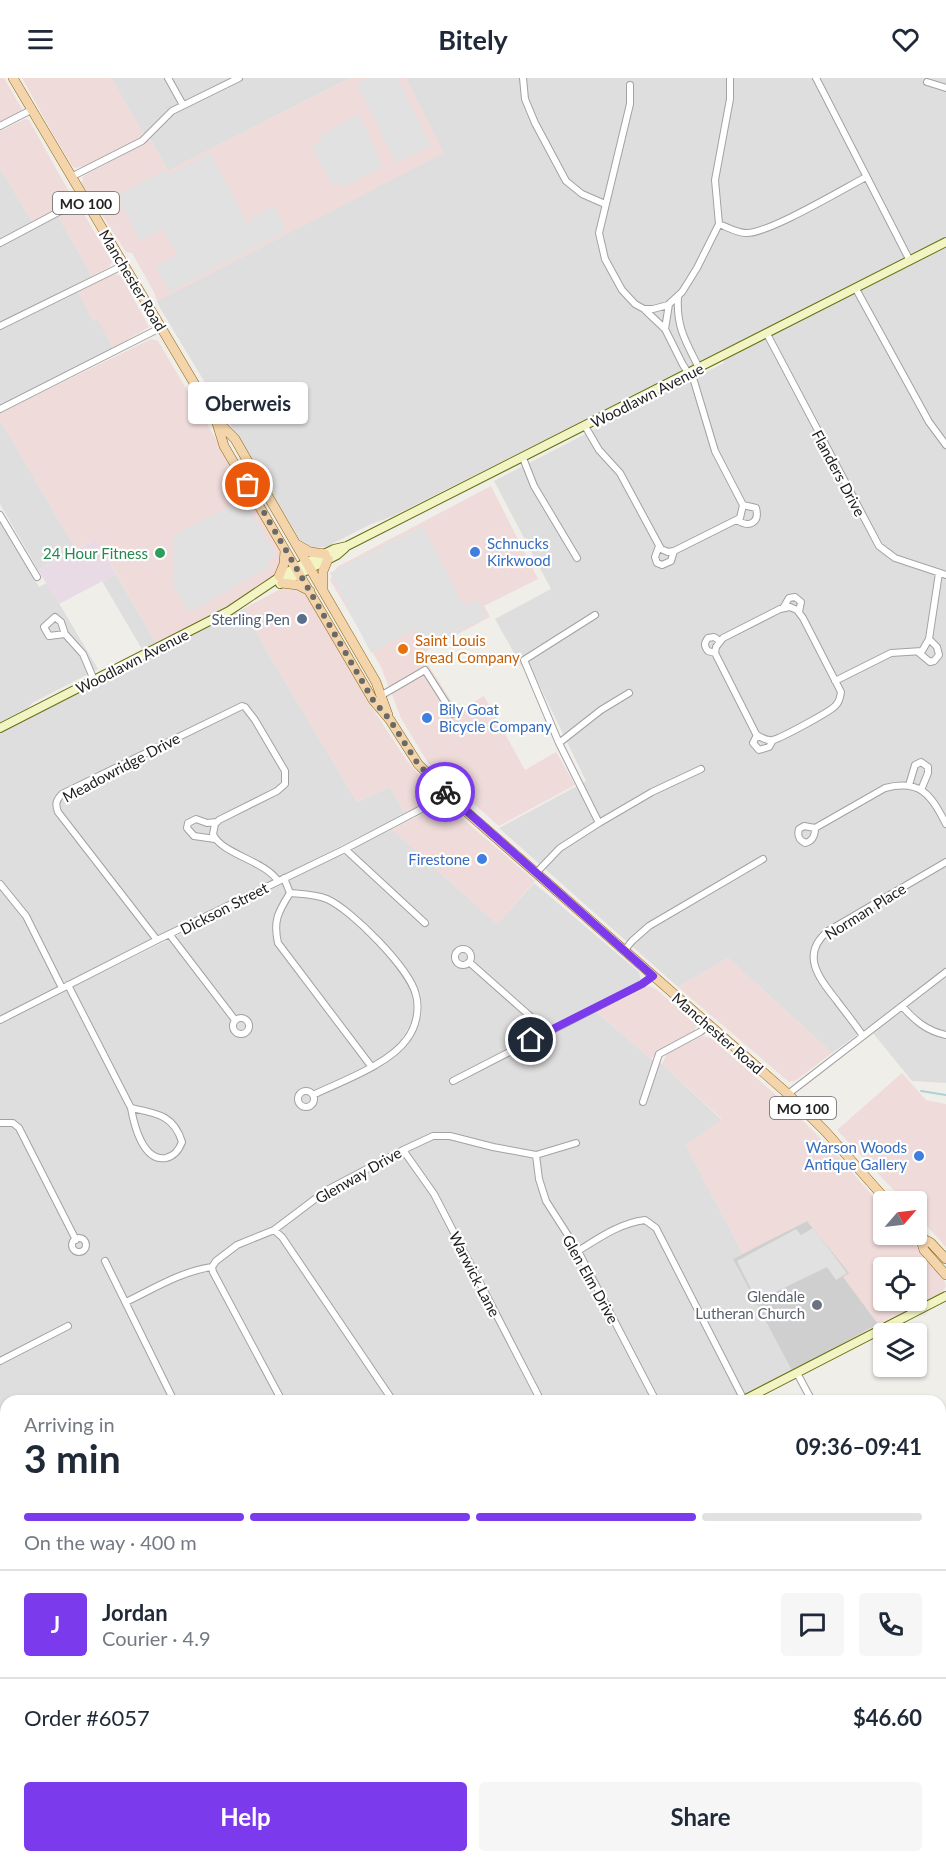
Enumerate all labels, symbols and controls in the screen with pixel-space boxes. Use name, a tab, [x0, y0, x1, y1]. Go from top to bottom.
icon: menu	[24, 23, 57, 56]
text: Bitely	[438, 23, 508, 56]
icon: heart	[889, 23, 922, 56]
road number: MO 100	[53, 192, 119, 214]
street label: Manchester Road	[96, 226, 170, 334]
street label: Woodlawn Avenue	[588, 359, 706, 431]
callout: Oberweis	[188, 383, 308, 425]
text: Oberweis	[205, 391, 291, 415]
street label: Flanders Drive	[809, 427, 869, 519]
pin	[222, 459, 273, 510]
icon: bag	[231, 468, 264, 501]
place label: Schnucks Kirkwood	[487, 534, 551, 569]
place label: 24 Hour Fitness	[43, 544, 148, 562]
marker: Schnucks Kirkwood	[468, 545, 482, 559]
marker: 24 Hour Fitness	[153, 546, 167, 560]
place label: Sterling Pen	[211, 610, 290, 628]
marker: Sterling Pen	[295, 612, 309, 626]
street label: Woodlawn Avenue	[73, 625, 191, 697]
place label: Saint Louis Bread Company	[415, 631, 520, 666]
marker: Saint Louis Bread Company	[396, 642, 410, 656]
place label: Bily Goat Bicycle Company	[439, 700, 552, 735]
marker: Bily Goat Bicycle Company	[420, 711, 434, 725]
street label: Meadowridge Drive	[59, 728, 183, 806]
courier	[415, 762, 475, 822]
icon: bike	[429, 776, 462, 809]
place label: Firestone	[408, 850, 470, 868]
marker: Firestone	[475, 852, 489, 866]
street label: Dickson Street	[177, 878, 272, 938]
street label: Norman Place	[821, 879, 909, 943]
street label: Manchester Road	[669, 988, 767, 1078]
pin	[505, 1014, 556, 1065]
icon: home	[514, 1023, 547, 1056]
road number: MO 100	[770, 1097, 836, 1119]
place label: Warson Woods Antique Gallery	[804, 1138, 907, 1173]
street label: Glenway Drive	[312, 1143, 404, 1207]
marker: Warson Woods Antique Gallery	[912, 1149, 926, 1163]
north arrow	[873, 1191, 927, 1245]
map controls	[873, 1191, 927, 1377]
street label: Warwick Lane	[446, 1228, 504, 1320]
street label: Glen Elm Drive	[559, 1232, 623, 1327]
button: locate	[873, 1257, 927, 1311]
place label: Glendale Lutheran Church	[695, 1287, 805, 1322]
marker: Glendale Lutheran Church	[810, 1298, 824, 1312]
button: layers	[873, 1323, 927, 1377]
text: Arriving in	[24, 1412, 115, 1436]
text: 09:36–09:41	[796, 1433, 922, 1460]
text: 3 min	[24, 1435, 121, 1481]
text: On the way · 400 m	[24, 1530, 197, 1554]
button: chat	[781, 1593, 844, 1656]
button: phone	[859, 1593, 922, 1656]
text: Jordan	[102, 1599, 168, 1626]
text: J	[51, 1611, 60, 1638]
text: Courier · 4.9	[102, 1626, 211, 1650]
text: Order #6057	[24, 1704, 150, 1731]
text: $46.60	[853, 1704, 922, 1731]
button: Help	[24, 1782, 467, 1851]
button: Share	[479, 1782, 922, 1851]

